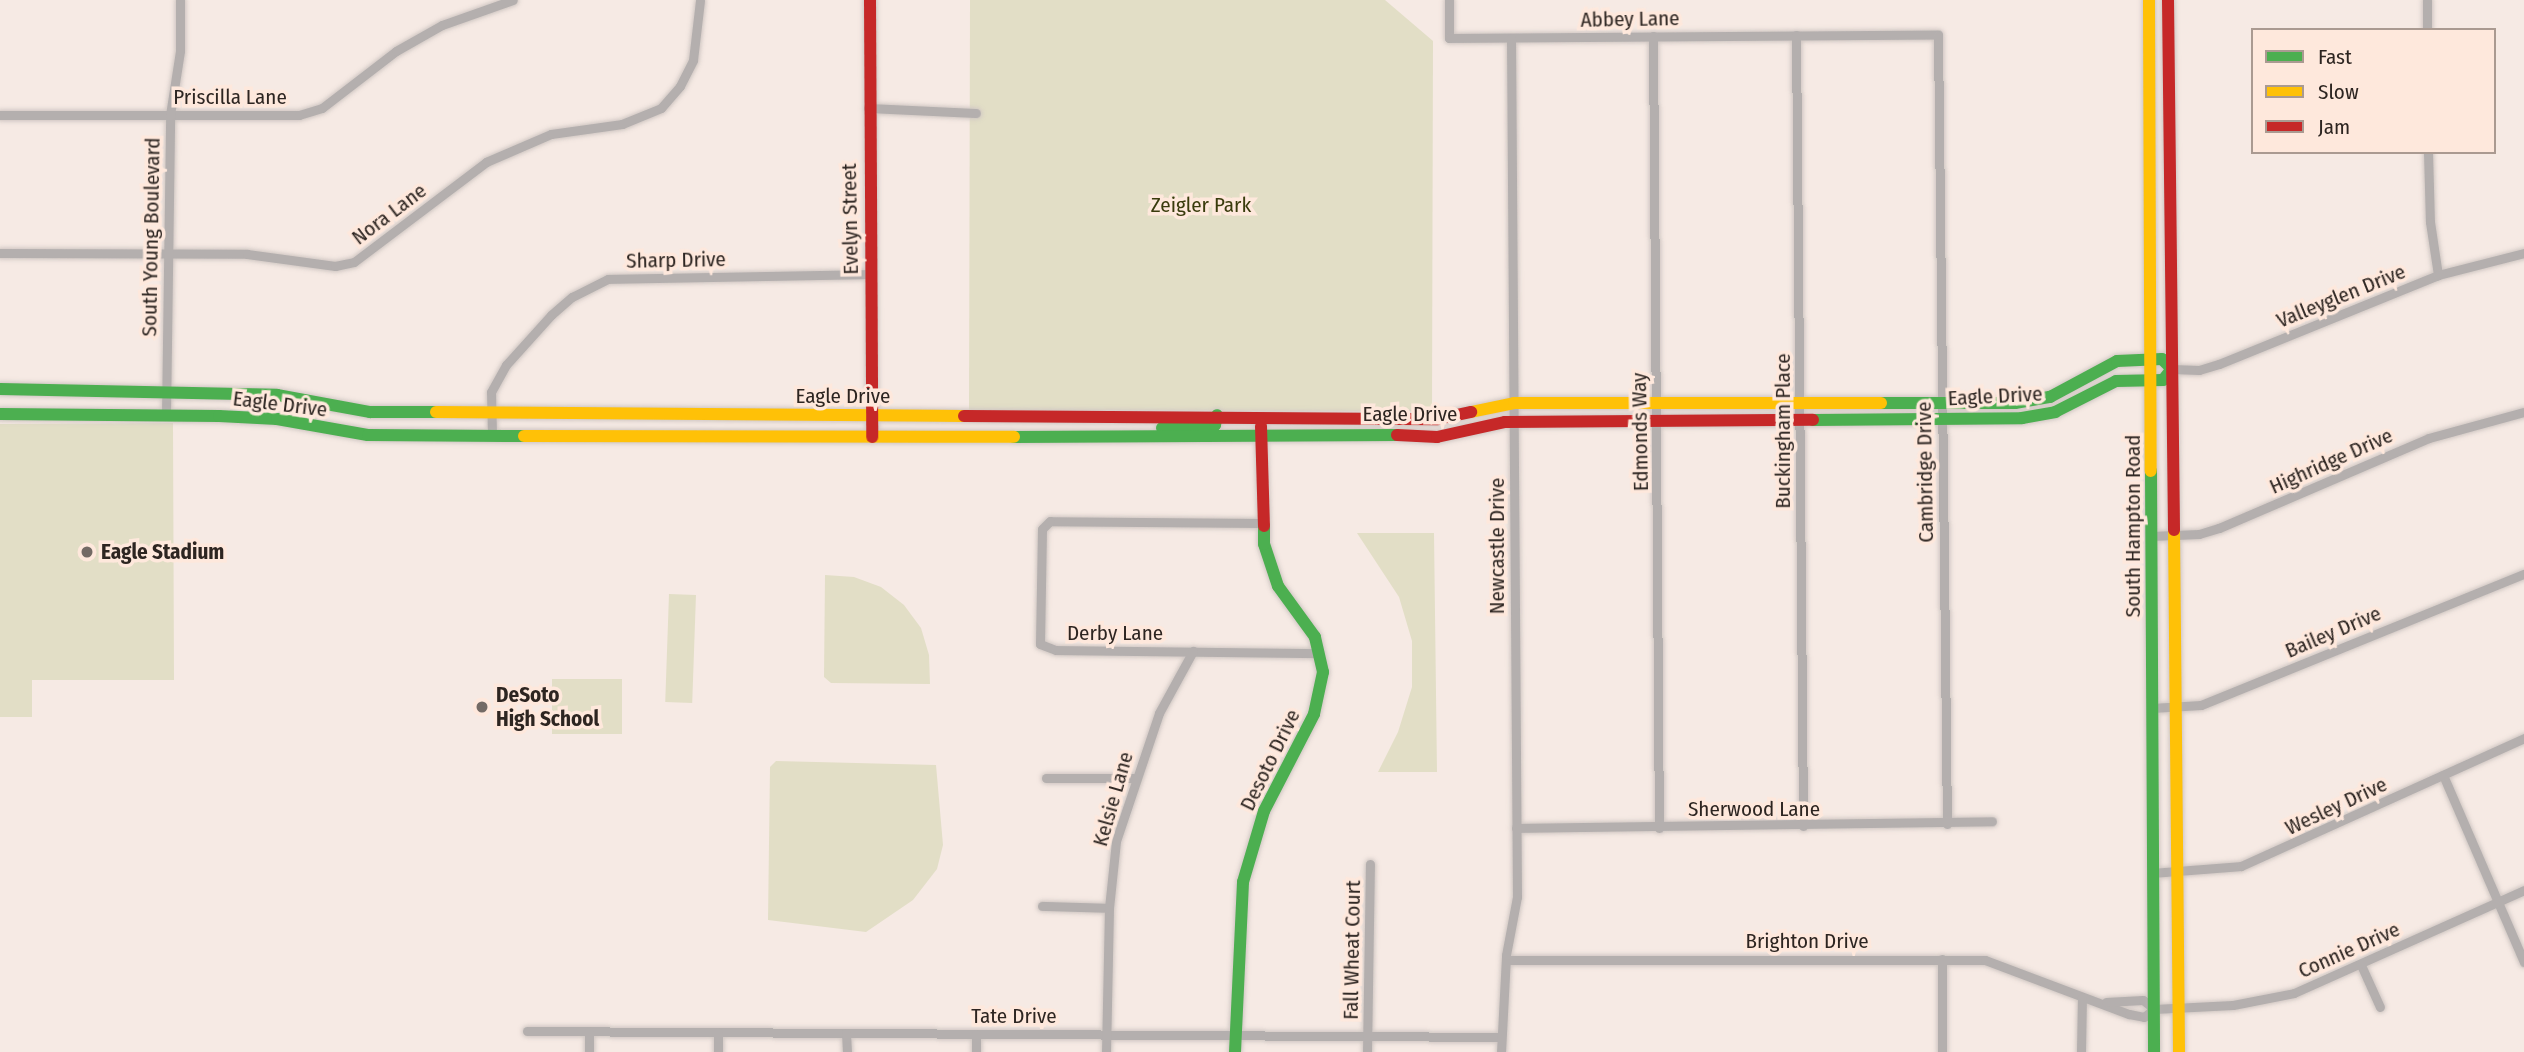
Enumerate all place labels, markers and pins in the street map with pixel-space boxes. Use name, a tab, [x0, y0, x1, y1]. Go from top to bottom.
place label: Eagle Stadium	[101, 539, 224, 565]
marker: Eagle Stadium	[79, 544, 95, 560]
place label: DeSoto High School	[496, 682, 599, 732]
marker: DeSoto High School	[474, 699, 490, 715]

